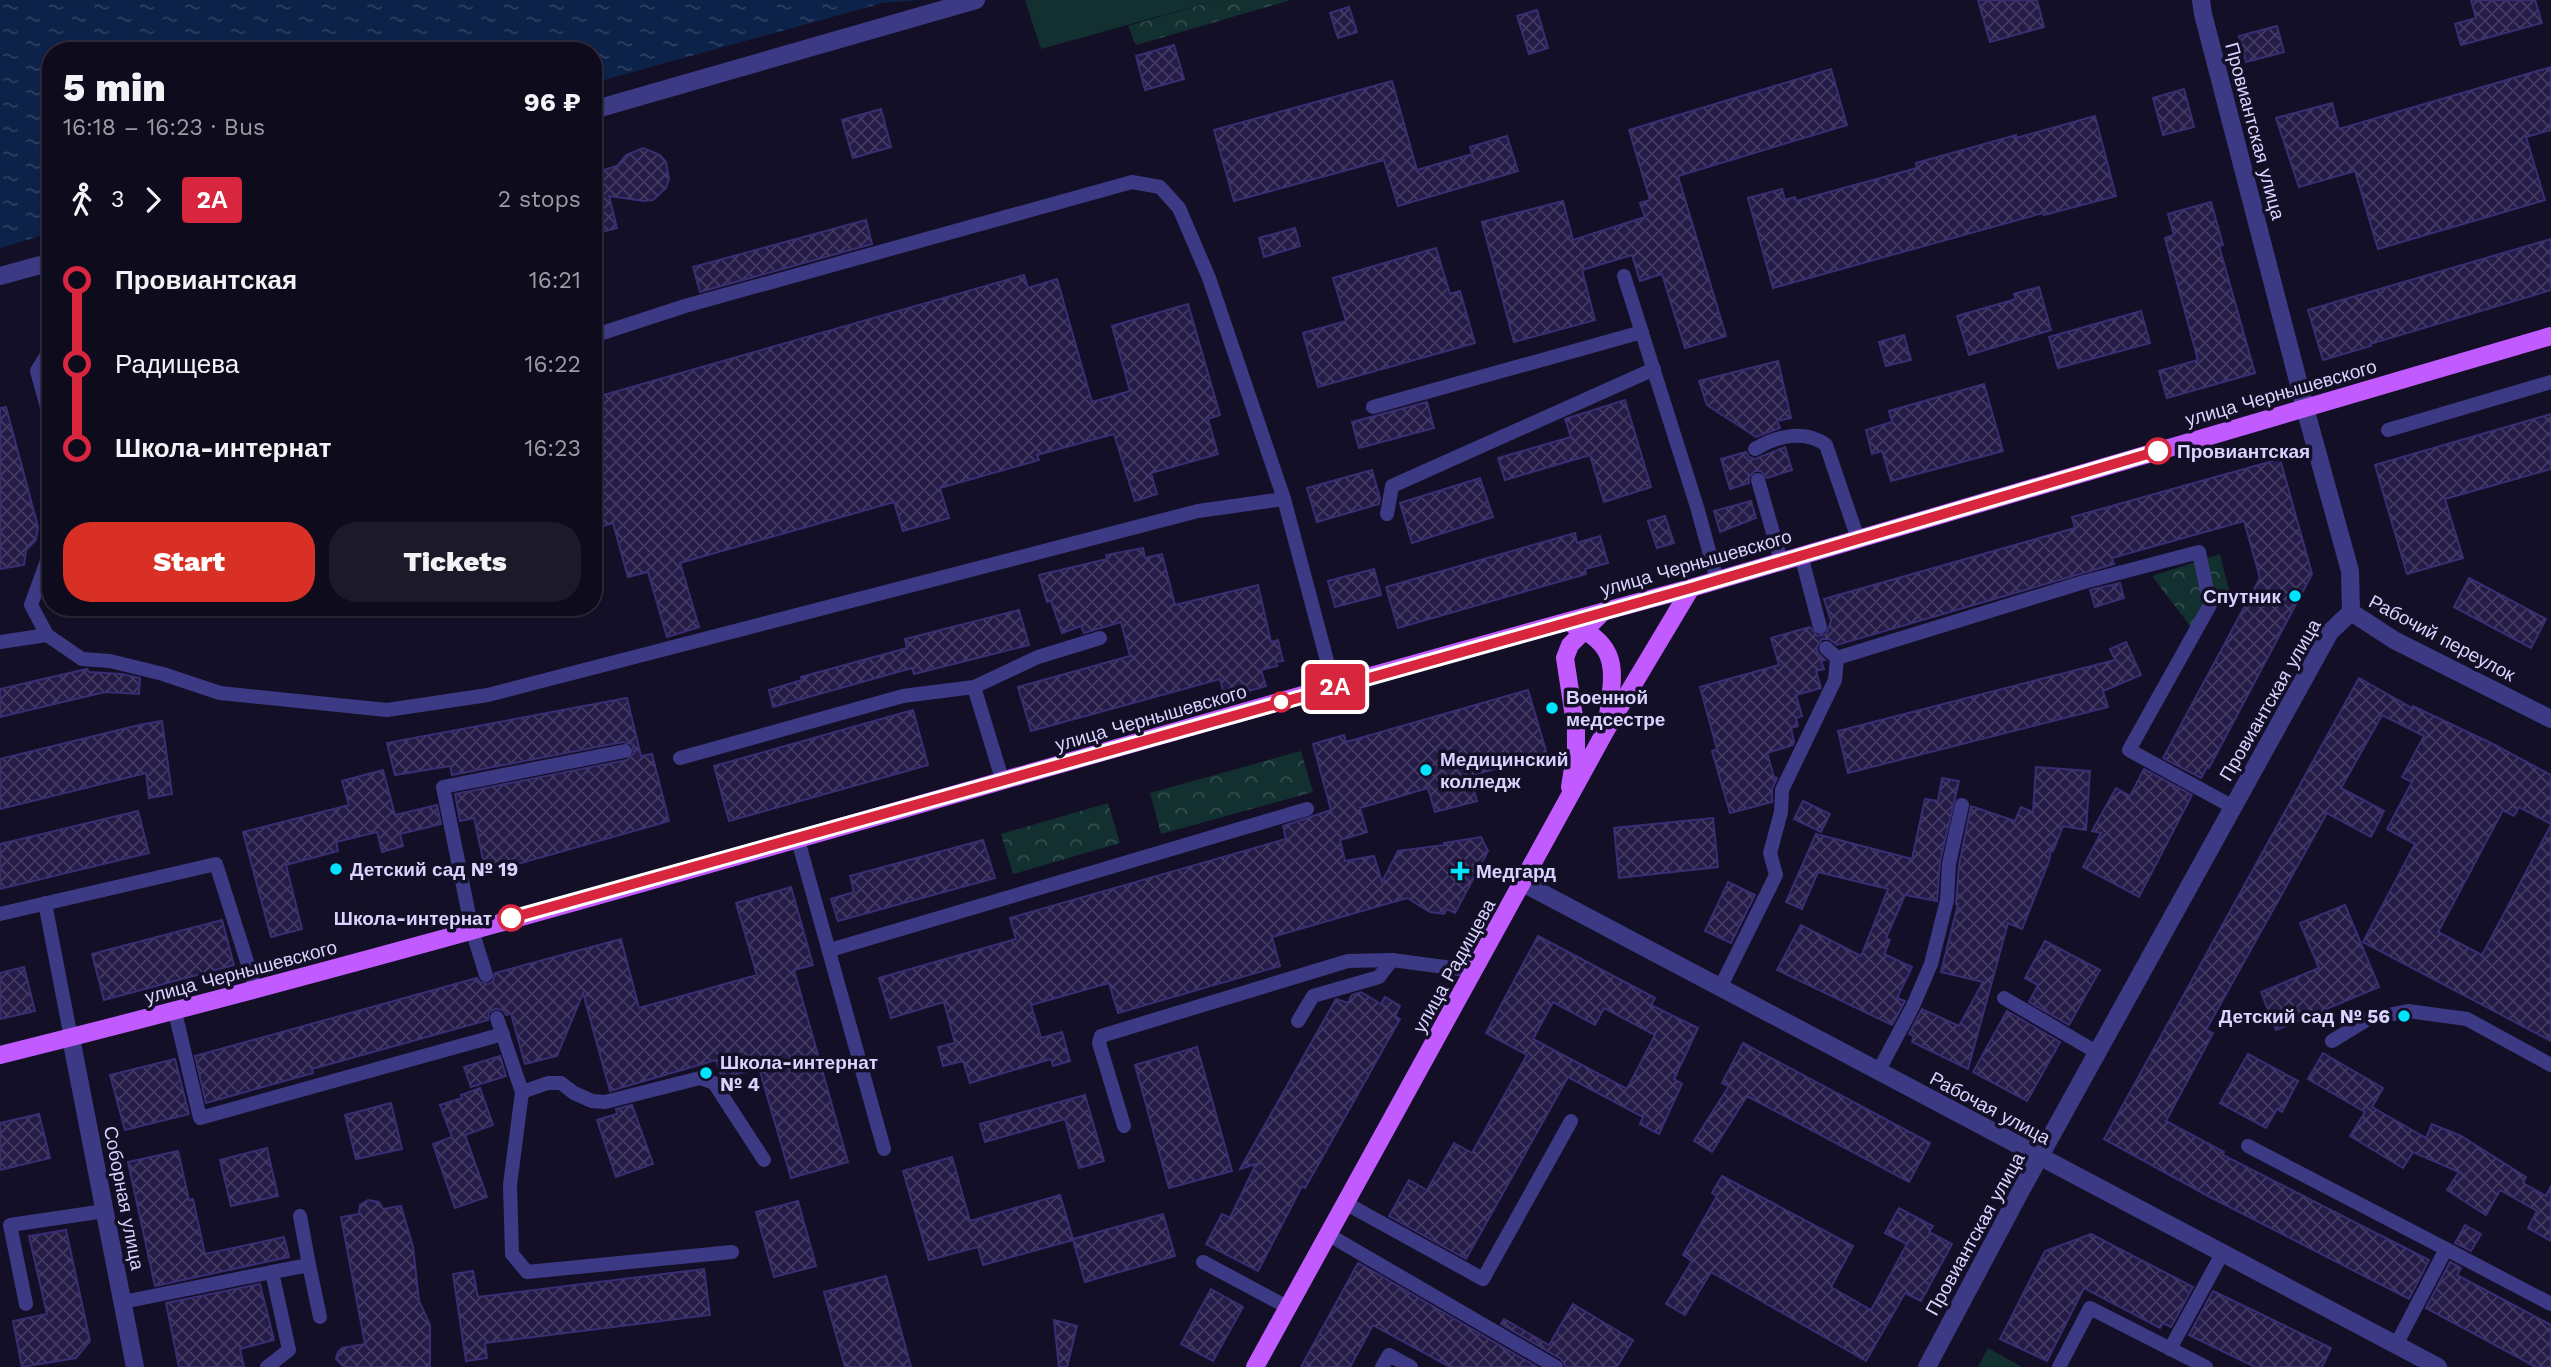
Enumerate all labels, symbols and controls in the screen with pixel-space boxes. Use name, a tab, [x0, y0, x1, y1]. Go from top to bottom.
street label: Провиантская улица	[2220, 40, 2290, 223]
text: 5 min	[63, 66, 166, 110]
text: 96 ₽	[524, 87, 581, 117]
text: 16:18 – 16:23 · Bus	[63, 114, 265, 141]
icon: walk	[63, 181, 101, 219]
icon: forward	[134, 181, 172, 219]
text: 3	[111, 186, 124, 213]
text: 2А	[196, 186, 228, 214]
text: 2 stops	[498, 186, 581, 213]
text: Провиантская	[115, 265, 297, 295]
text: 16:21	[529, 267, 581, 294]
text: Радищева	[115, 349, 239, 379]
text: 16:22	[524, 351, 581, 378]
street label: улица Чернышевского	[2183, 355, 2379, 431]
text: Школа-интернат	[115, 433, 331, 463]
text: 16:23	[524, 435, 581, 462]
marker: Провиантская	[2145, 438, 2171, 464]
place label: Провиантская	[2177, 440, 2310, 463]
button: Start	[63, 522, 315, 602]
button: Tickets	[329, 522, 581, 602]
street label: улица Чернышевского	[1598, 525, 1794, 601]
place label: Спутник	[2203, 585, 2281, 608]
marker: Спутник	[2287, 588, 2303, 604]
street label: Рабочий переулок	[2365, 590, 2520, 687]
street label: Провиантская улица	[2214, 615, 2326, 785]
line badge: 2А	[1304, 664, 1366, 710]
text: 2А	[1319, 673, 1351, 701]
street label: улица Чернышевского	[1053, 680, 1249, 756]
place label: Военной медсестре	[1566, 686, 1665, 731]
unlabelled marker	[1271, 692, 1291, 712]
marker: Военной медсестре	[1544, 700, 1560, 716]
place label: Медицинский колледж	[1440, 748, 1568, 793]
marker: Медицинский колледж	[1418, 762, 1434, 778]
place label: Детский сад № 19	[350, 858, 518, 881]
place label: Медгард	[1476, 860, 1556, 883]
marker: Детский сад № 19	[328, 861, 344, 877]
marker: Медгард	[1450, 861, 1470, 881]
street label: улица Радищева	[1408, 895, 1500, 1037]
marker: Школа-интернат	[498, 905, 524, 931]
place label: Школа-интернат	[334, 907, 492, 930]
street label: улица Чернышевского	[142, 935, 340, 1009]
place label: Детский сад № 56	[2219, 1005, 2390, 1028]
marker: Детский сад № 56	[2396, 1008, 2412, 1024]
place label: Школа-интернат № 4	[720, 1051, 878, 1096]
marker: Школа-интернат № 4	[698, 1065, 714, 1081]
street label: Рабочая улица	[1926, 1067, 2055, 1150]
street label: Соборная улица	[99, 1124, 149, 1272]
street label: Провиантская улица	[1921, 1148, 2030, 1320]

